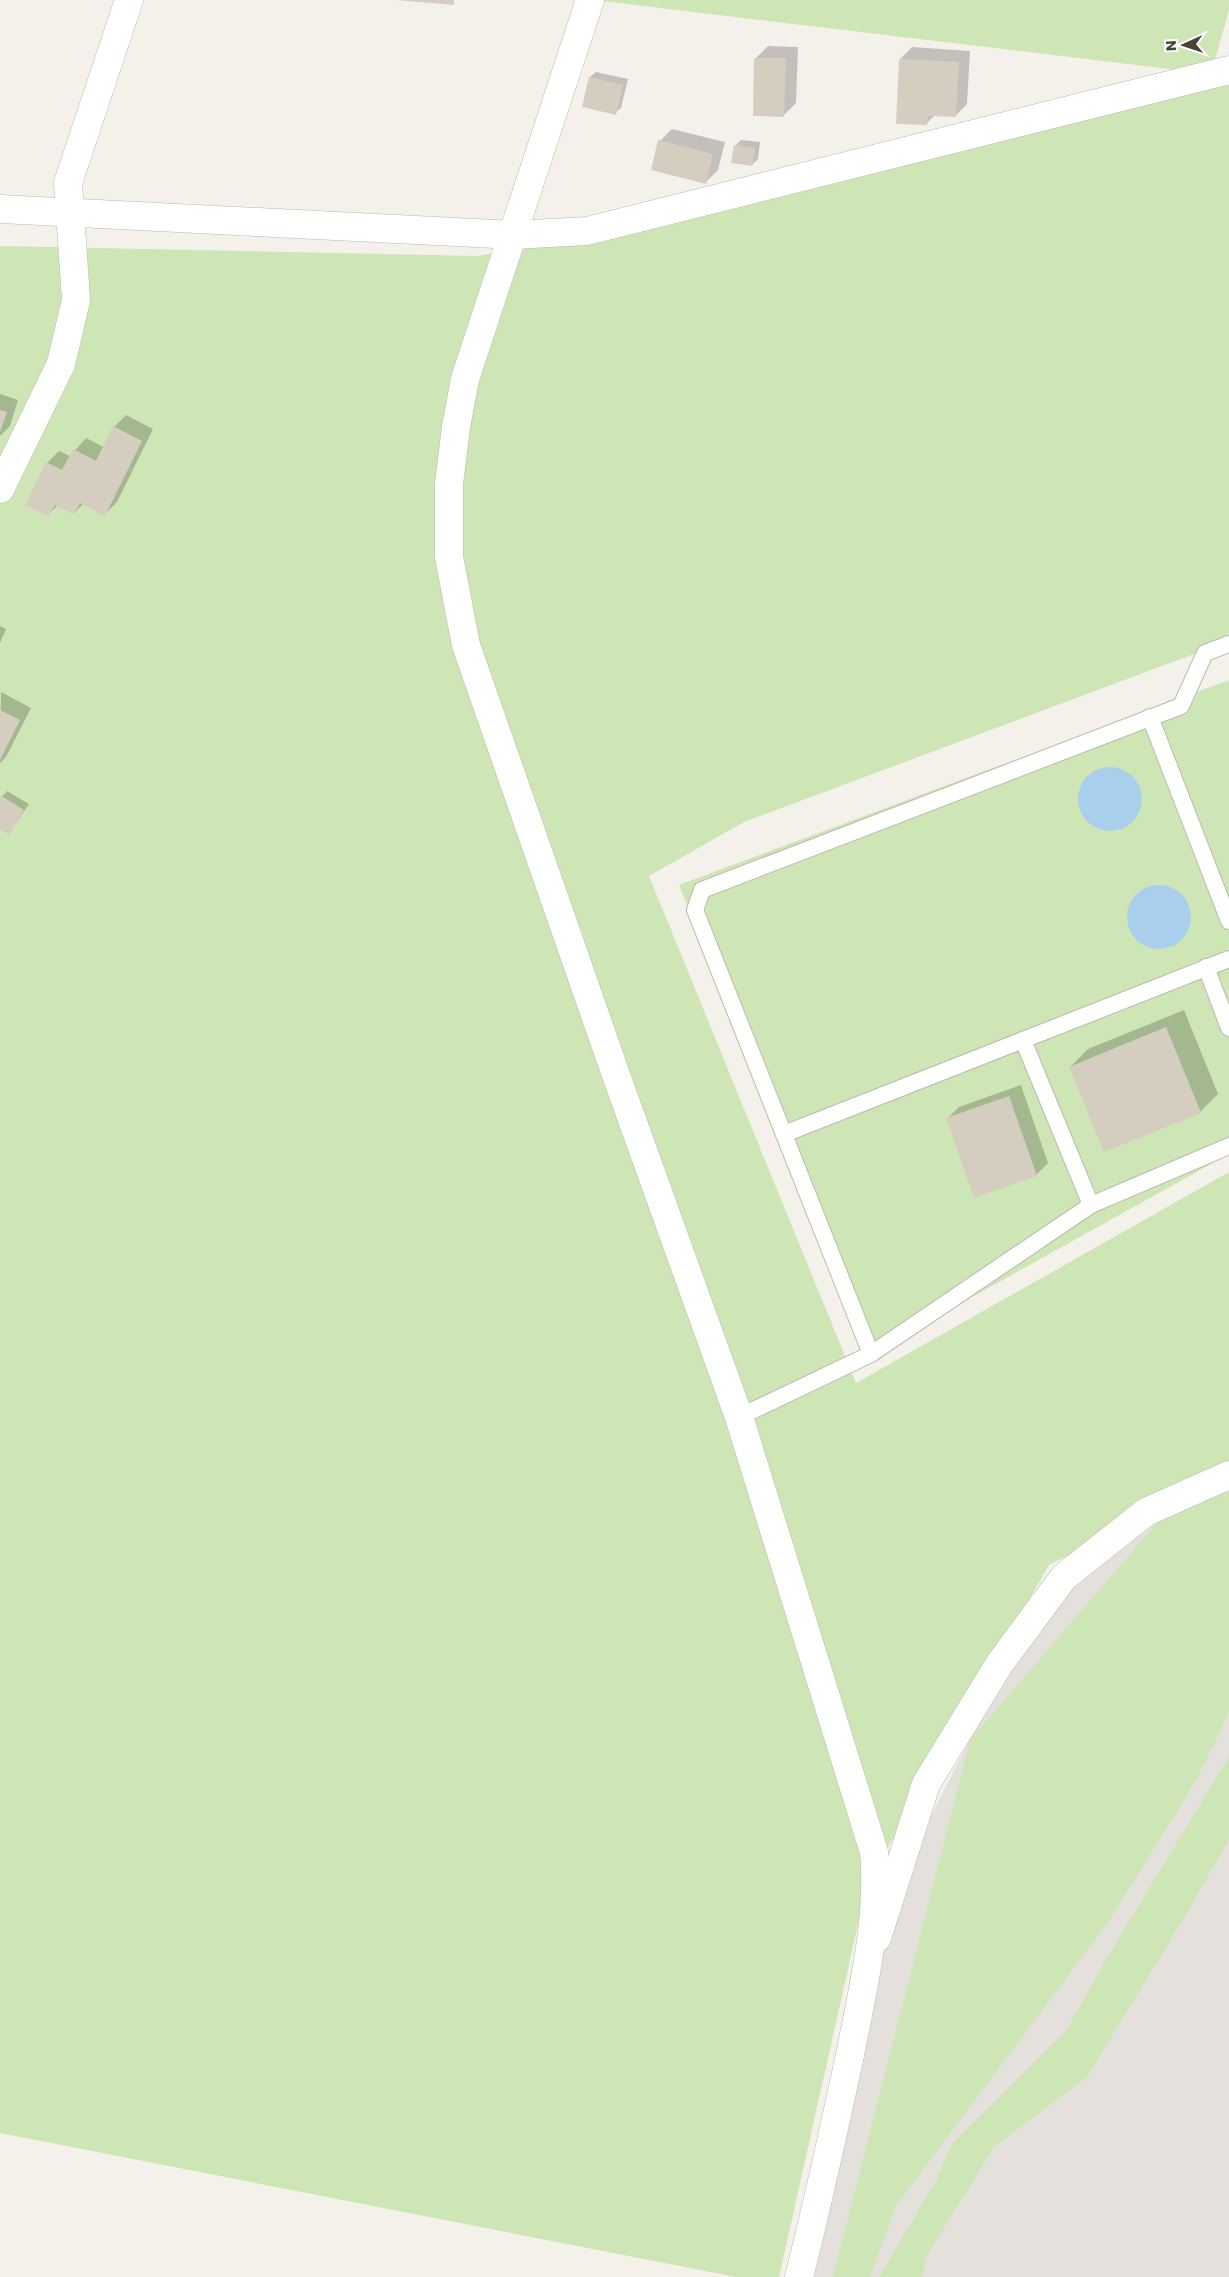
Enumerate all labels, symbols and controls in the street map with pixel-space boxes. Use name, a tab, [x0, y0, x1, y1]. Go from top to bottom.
north arrow	[1159, 20, 1209, 70]
text: N	[1161, 40, 1181, 51]

